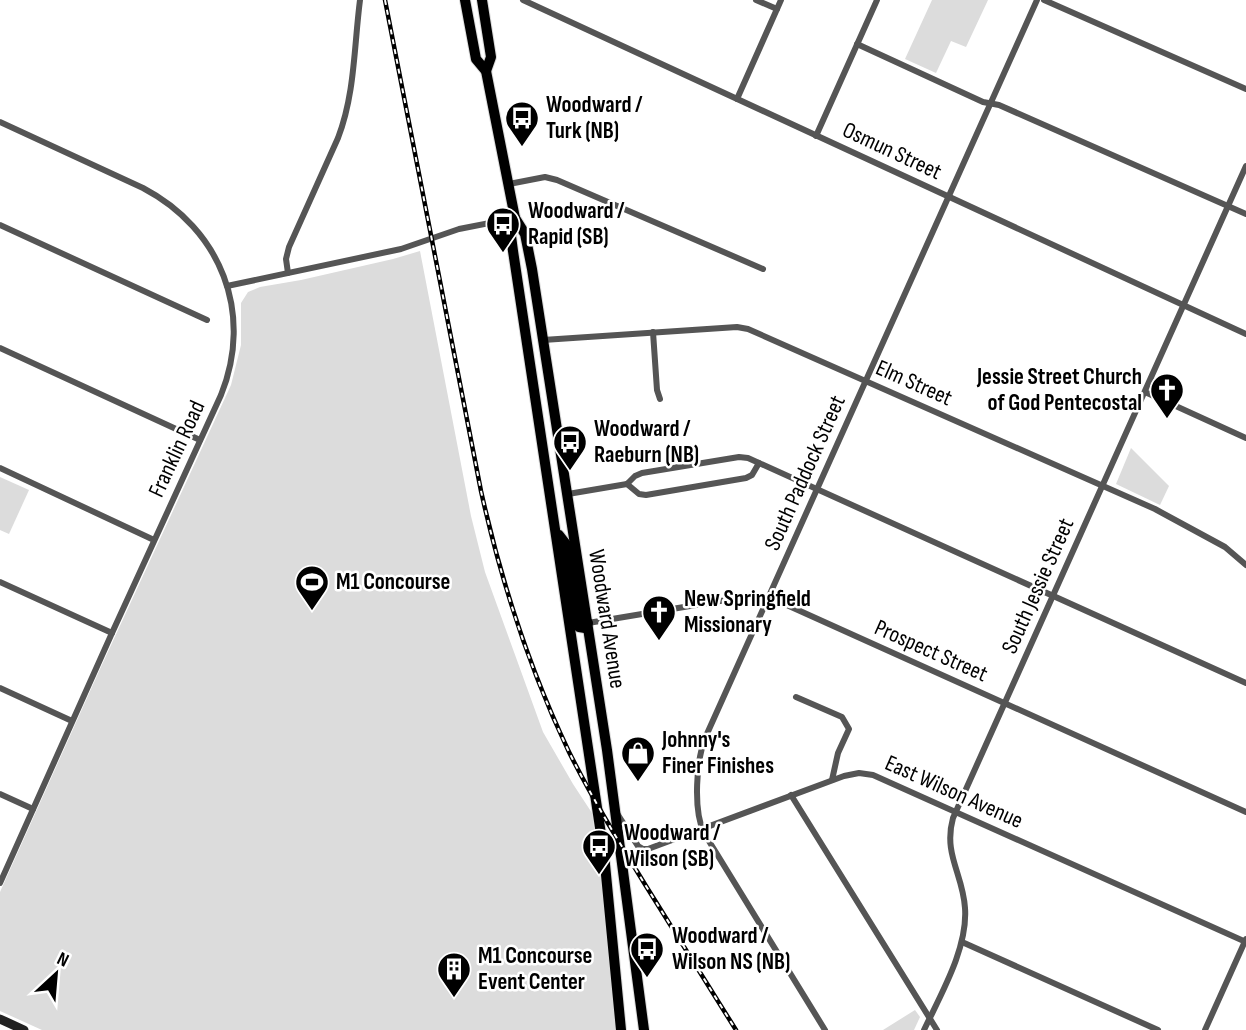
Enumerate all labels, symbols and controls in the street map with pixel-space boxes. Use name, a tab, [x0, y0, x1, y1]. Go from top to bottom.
place label: Woodward / Turk (NB)	[546, 91, 643, 145]
bus stop icon: Woodward / Turk (NB)	[503, 99, 541, 148]
street label: Osmun Street	[838, 116, 946, 186]
place label: Woodward / Rapid (SB)	[528, 197, 625, 251]
bus stop icon: Woodward / Rapid (SB)	[484, 205, 522, 254]
street label: Elm Street	[871, 354, 957, 412]
place label: Jessie Street Church of God Pentecostal	[976, 363, 1142, 417]
church icon: Jessie Street Church of God Pentecostal	[1148, 371, 1186, 420]
street label: South Paddock Street	[758, 391, 852, 555]
street label: Franklin Road	[142, 396, 212, 502]
place label: Woodward / Raeburn (NB)	[594, 415, 699, 469]
bus stop icon: Woodward / Raeburn (NB)	[551, 423, 589, 472]
street label: South Jessie Street	[996, 514, 1080, 658]
street label: Woodward Avenue	[582, 547, 632, 691]
sports icon: M1 Concourse	[293, 563, 331, 612]
place label: M1 Concourse	[336, 568, 450, 596]
place label: New Springfield Missionary	[684, 585, 811, 639]
church icon: New Springfield Missionary	[640, 593, 678, 642]
street label: Prospect Street	[870, 614, 992, 688]
place label: Johnny's Finer Finishes	[661, 726, 774, 780]
shop icon: Johnny's Finer Finishes	[619, 734, 657, 783]
street label: East Wilson Avenue	[881, 749, 1027, 835]
place label: Woodward / Wilson (SB)	[624, 819, 721, 873]
bus stop icon: Woodward / Wilson (SB)	[580, 827, 618, 876]
place label: Woodward / Wilson NS (NB)	[672, 922, 790, 976]
bus stop icon: Woodward / Wilson NS (NB)	[628, 930, 666, 979]
north arrow	[21, 939, 91, 1009]
place label: M1 Concourse Event Center	[478, 942, 592, 996]
text: N	[53, 948, 72, 973]
building icon: M1 Concourse Event Center	[435, 950, 473, 999]

